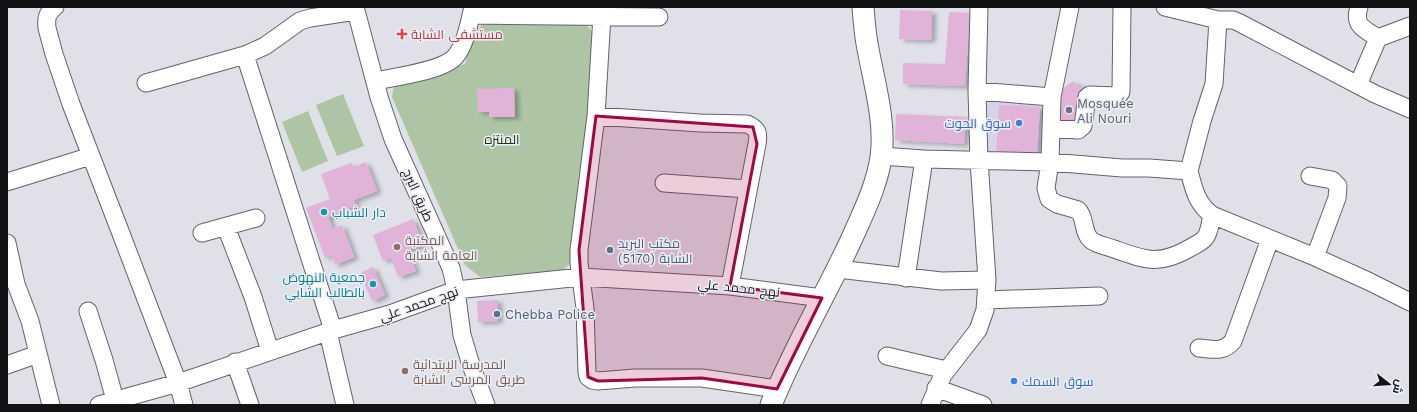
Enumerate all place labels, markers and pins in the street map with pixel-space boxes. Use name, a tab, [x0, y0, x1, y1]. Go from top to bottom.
place label: مستشفى الشابة	[411, 27, 503, 42]
marker: مستشفى الشابة	[396, 28, 408, 40]
place label: Mosquée Ali Nouri	[1077, 96, 1134, 126]
marker: Mosquée Ali Nouri	[1064, 105, 1074, 115]
place label: سوق الحوت	[944, 116, 1011, 131]
marker: سوق الحوت	[1014, 118, 1024, 128]
place label: دار الشباب	[332, 205, 386, 220]
marker: دار الشباب	[319, 207, 329, 217]
place label: المكتبة العامة الشابة	[405, 233, 478, 263]
place label: مكتب البريد الشابة (5170)	[618, 236, 692, 266]
marker: المكتبة العامة الشابة	[392, 242, 402, 252]
marker: مكتب البريد الشابة (5170)	[605, 245, 615, 255]
place label: جمعية النهوض بالطالب الشابي	[283, 270, 365, 303]
marker: جمعية النهوض بالطالب الشابي	[368, 279, 378, 289]
place label: Chebba Police	[505, 307, 595, 322]
marker: Chebba Police	[492, 309, 502, 319]
place label: المدرسة الإبتدائية طريق المرسى الشابة	[413, 357, 525, 387]
marker: المدرسة الإبتدائية طريق المرسى الشابة	[400, 366, 410, 376]
place label: سوق السمك	[1022, 374, 1094, 389]
marker: سوق السمك	[1009, 376, 1019, 386]

